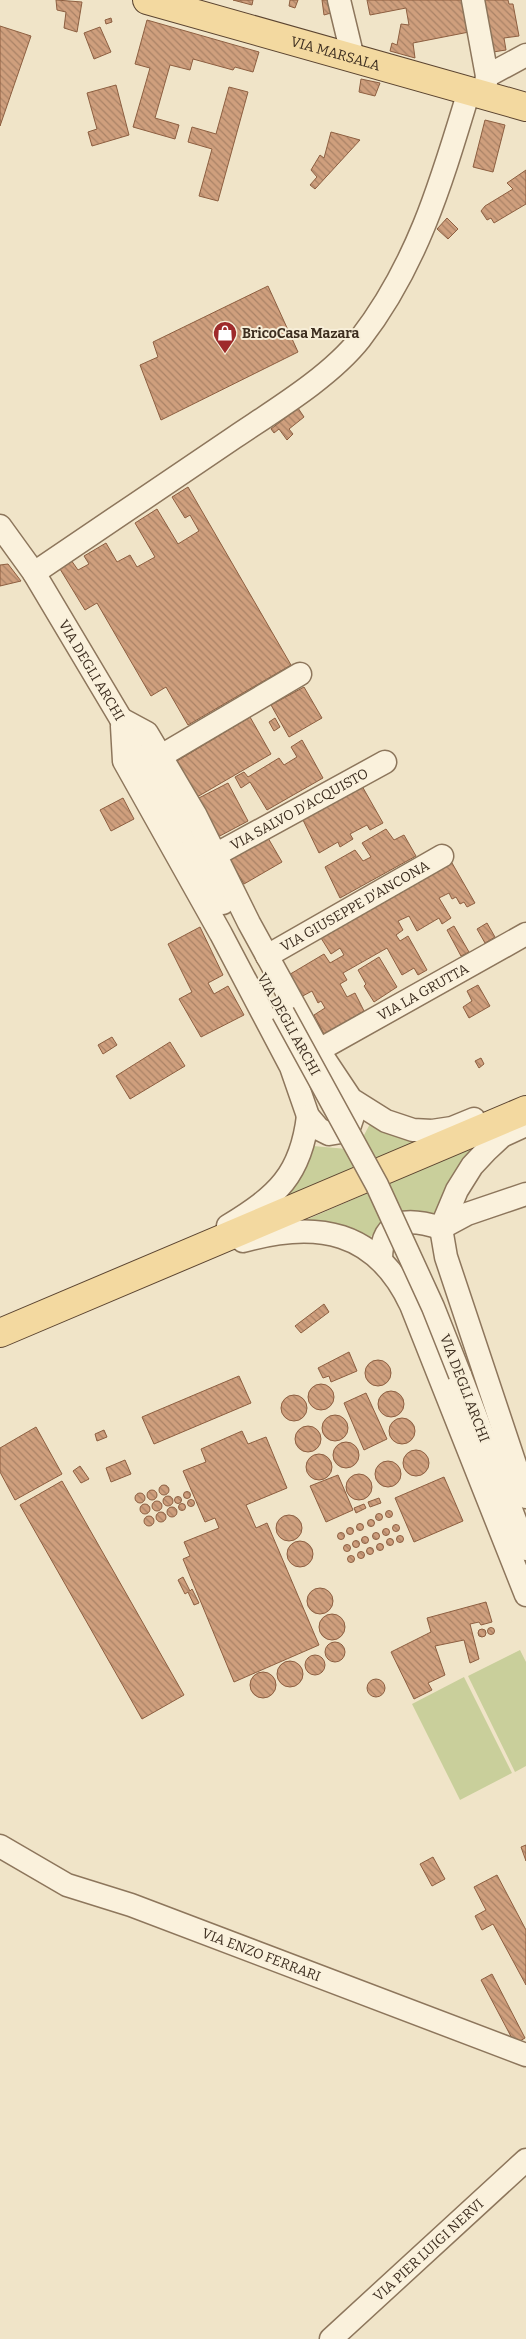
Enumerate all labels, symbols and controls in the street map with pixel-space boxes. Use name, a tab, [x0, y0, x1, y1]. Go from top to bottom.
street label: VIA MARSALA	[289, 33, 382, 74]
shop icon: BricoCasa Mazara	[212, 320, 238, 354]
place label: BricoCasa Mazara	[242, 325, 360, 342]
street label: VIA DEGLI ARCHI	[55, 617, 128, 724]
street label: VIA SALVO D'ACQUISTO	[228, 765, 371, 854]
street label: VIA GIUSEPPE D'ANCONA	[277, 857, 432, 956]
street label: VIA LA GRUTTA	[375, 960, 472, 1025]
street label: VIA DEGLI ARCHI	[253, 970, 324, 1078]
street label: VIA DEGLI ARCHI	[436, 1332, 493, 1445]
street label: VIA ENZO FERRARI	[199, 1925, 323, 1985]
street label: VIA PIER LUIGI NERVI	[370, 2195, 487, 2305]

